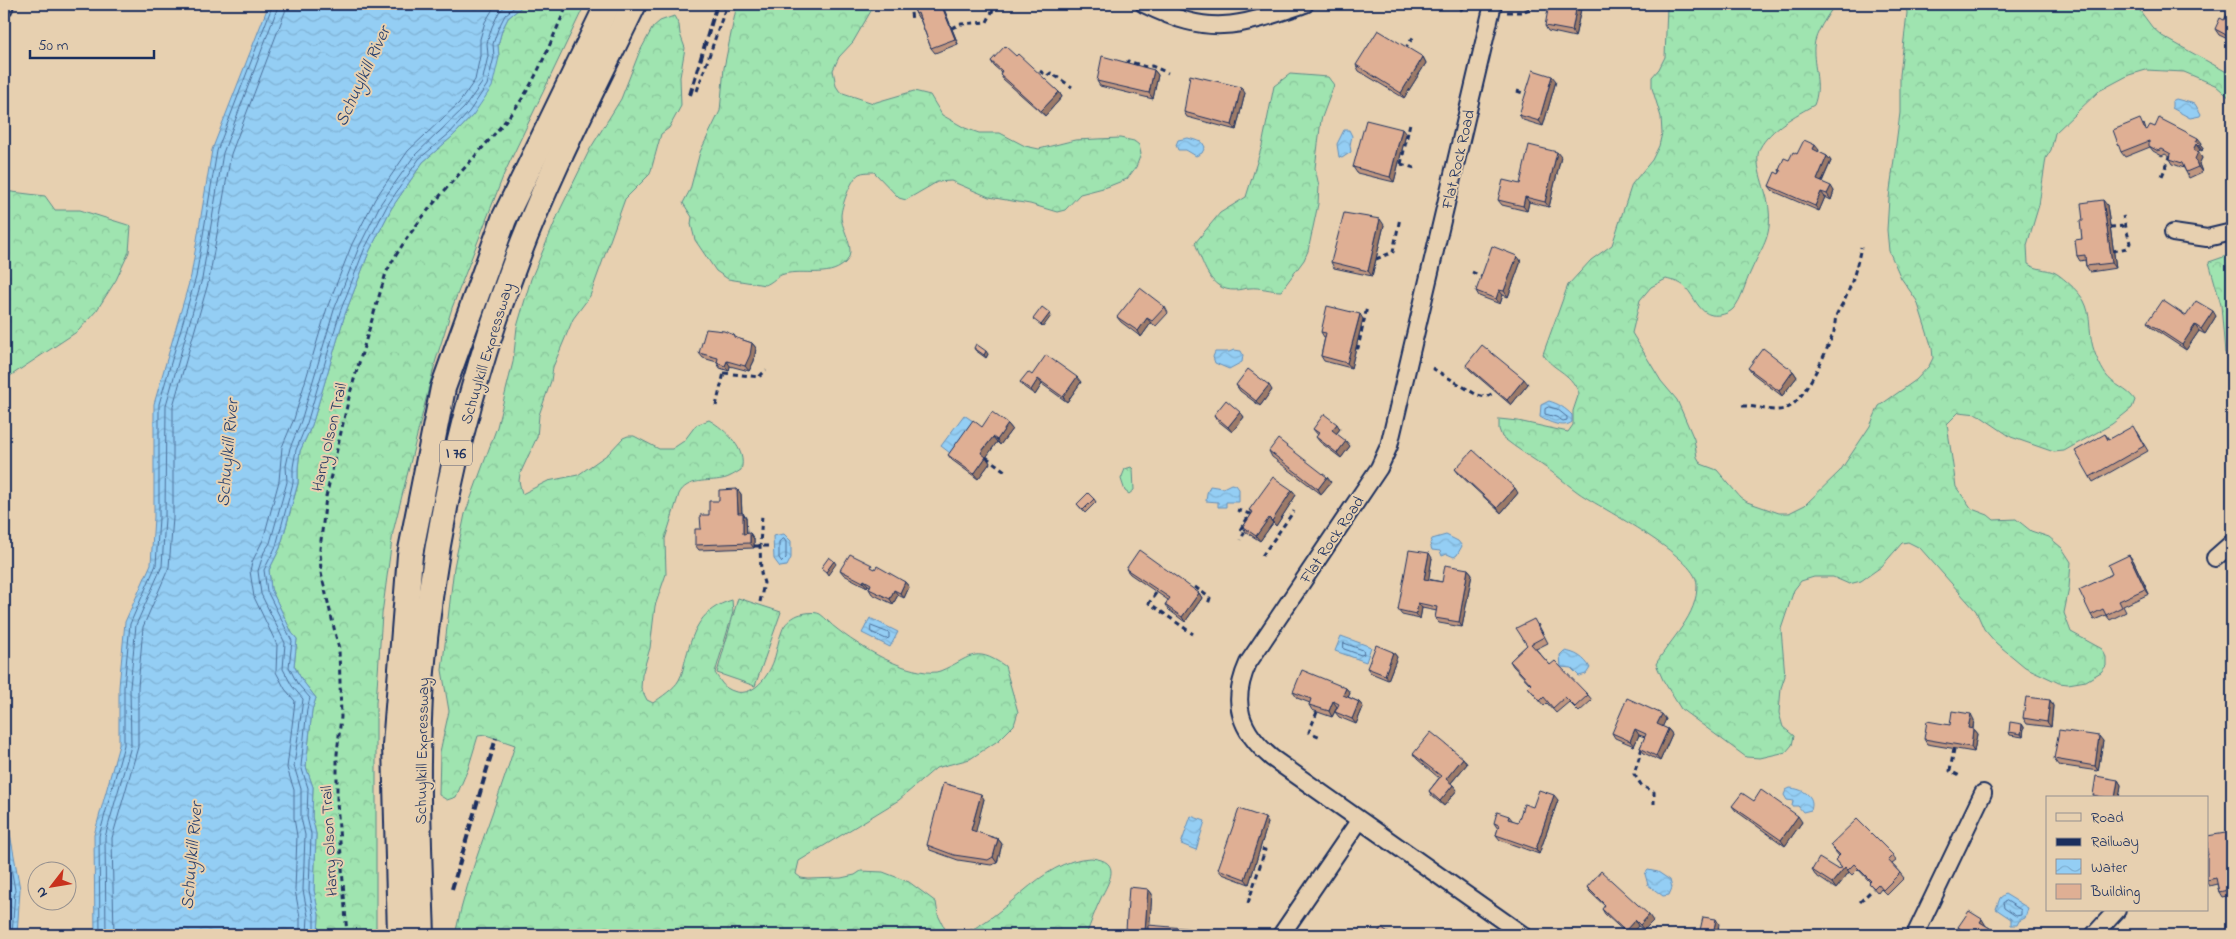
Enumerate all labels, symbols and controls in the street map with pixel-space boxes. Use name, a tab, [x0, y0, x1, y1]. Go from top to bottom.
water label: Schuylkill River	[329, 21, 399, 131]
scale bar	[30, 28, 154, 60]
text: 50 m	[38, 35, 69, 57]
street label: Flat Rock Road	[1436, 107, 1482, 212]
street label: Schuylkill Expressway	[455, 280, 521, 427]
street label: Harry Olson Trail	[306, 381, 354, 494]
water label: Schuylkill River	[211, 396, 247, 508]
road number: I 76	[440, 440, 472, 466]
street label: Flat Rock Road	[1294, 491, 1371, 590]
street label: Schuylkill Expressway	[410, 677, 436, 825]
street label: Harry Olson Trail	[315, 785, 345, 897]
legend	[2046, 796, 2208, 912]
water label: Schuylkill River	[175, 799, 211, 911]
text: Road	[2091, 807, 2124, 829]
text: Railway	[2091, 831, 2139, 854]
text: Water	[2091, 857, 2127, 879]
north arrow	[28, 862, 78, 912]
text: Building	[2090, 881, 2140, 904]
text: N	[31, 882, 54, 901]

